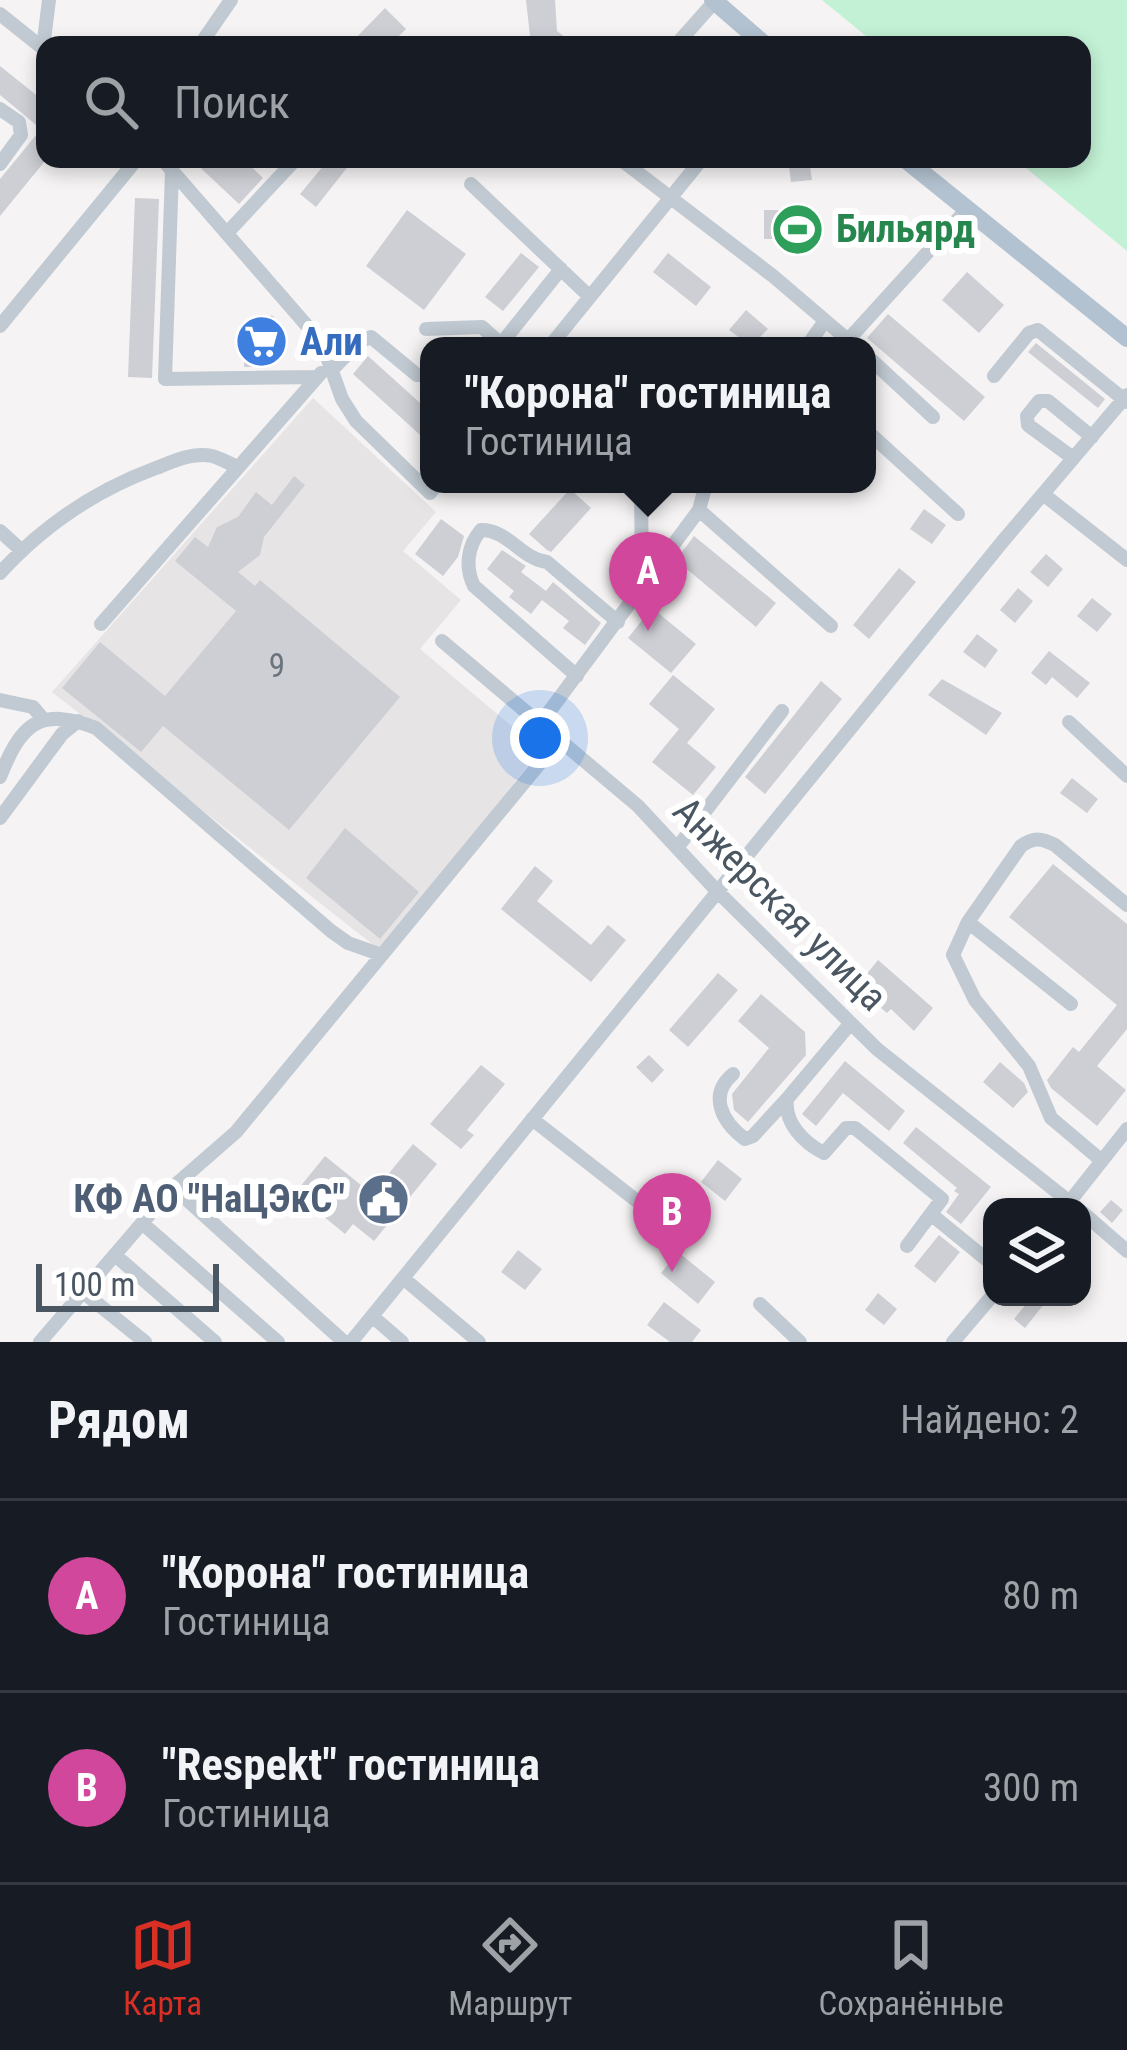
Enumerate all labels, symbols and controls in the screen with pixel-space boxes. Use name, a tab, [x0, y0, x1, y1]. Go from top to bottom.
search box	[36, 36, 1091, 168]
icon: search	[78, 69, 144, 135]
text: Поиск	[174, 76, 290, 129]
sports icon: Бильярд	[769, 201, 825, 257]
place label: Бильярд	[836, 206, 975, 252]
supermarket icon: Али	[233, 314, 289, 370]
place label: Али	[300, 319, 363, 365]
popup	[420, 337, 876, 493]
text: "Корона" гостиница	[464, 366, 832, 419]
text: Гостиница	[464, 419, 633, 465]
pin: A	[609, 532, 687, 631]
house number: 9	[269, 646, 285, 685]
your location	[510, 708, 570, 768]
street label: Анжерская улица	[664, 788, 896, 1020]
public building icon: КФ АО "НаЦЭкС"	[356, 1171, 412, 1227]
pin: B	[633, 1173, 711, 1272]
place label: КФ АО "НаЦЭкС"	[73, 1176, 345, 1222]
map controls	[983, 1198, 1091, 1306]
button: layers	[983, 1198, 1091, 1306]
scale bar	[36, 1258, 219, 1311]
text: 100 m	[54, 1265, 135, 1304]
text: Рядом	[48, 1391, 190, 1450]
text: Найдено: 2	[900, 1397, 1079, 1443]
text: "Корона" гостиница	[162, 1546, 529, 1599]
text: A	[75, 1573, 99, 1619]
text: 80 m	[1002, 1573, 1079, 1619]
text: Гостиница	[162, 1599, 330, 1645]
text: "Respekt" гостиница	[162, 1738, 540, 1791]
text: B	[76, 1765, 98, 1811]
text: 300 m	[983, 1765, 1079, 1811]
text: Гостиница	[162, 1791, 330, 1837]
tab: Карта	[123, 1912, 202, 2023]
tab: Маршрут	[448, 1912, 572, 2023]
tab: Сохранённые	[819, 1912, 1004, 2023]

